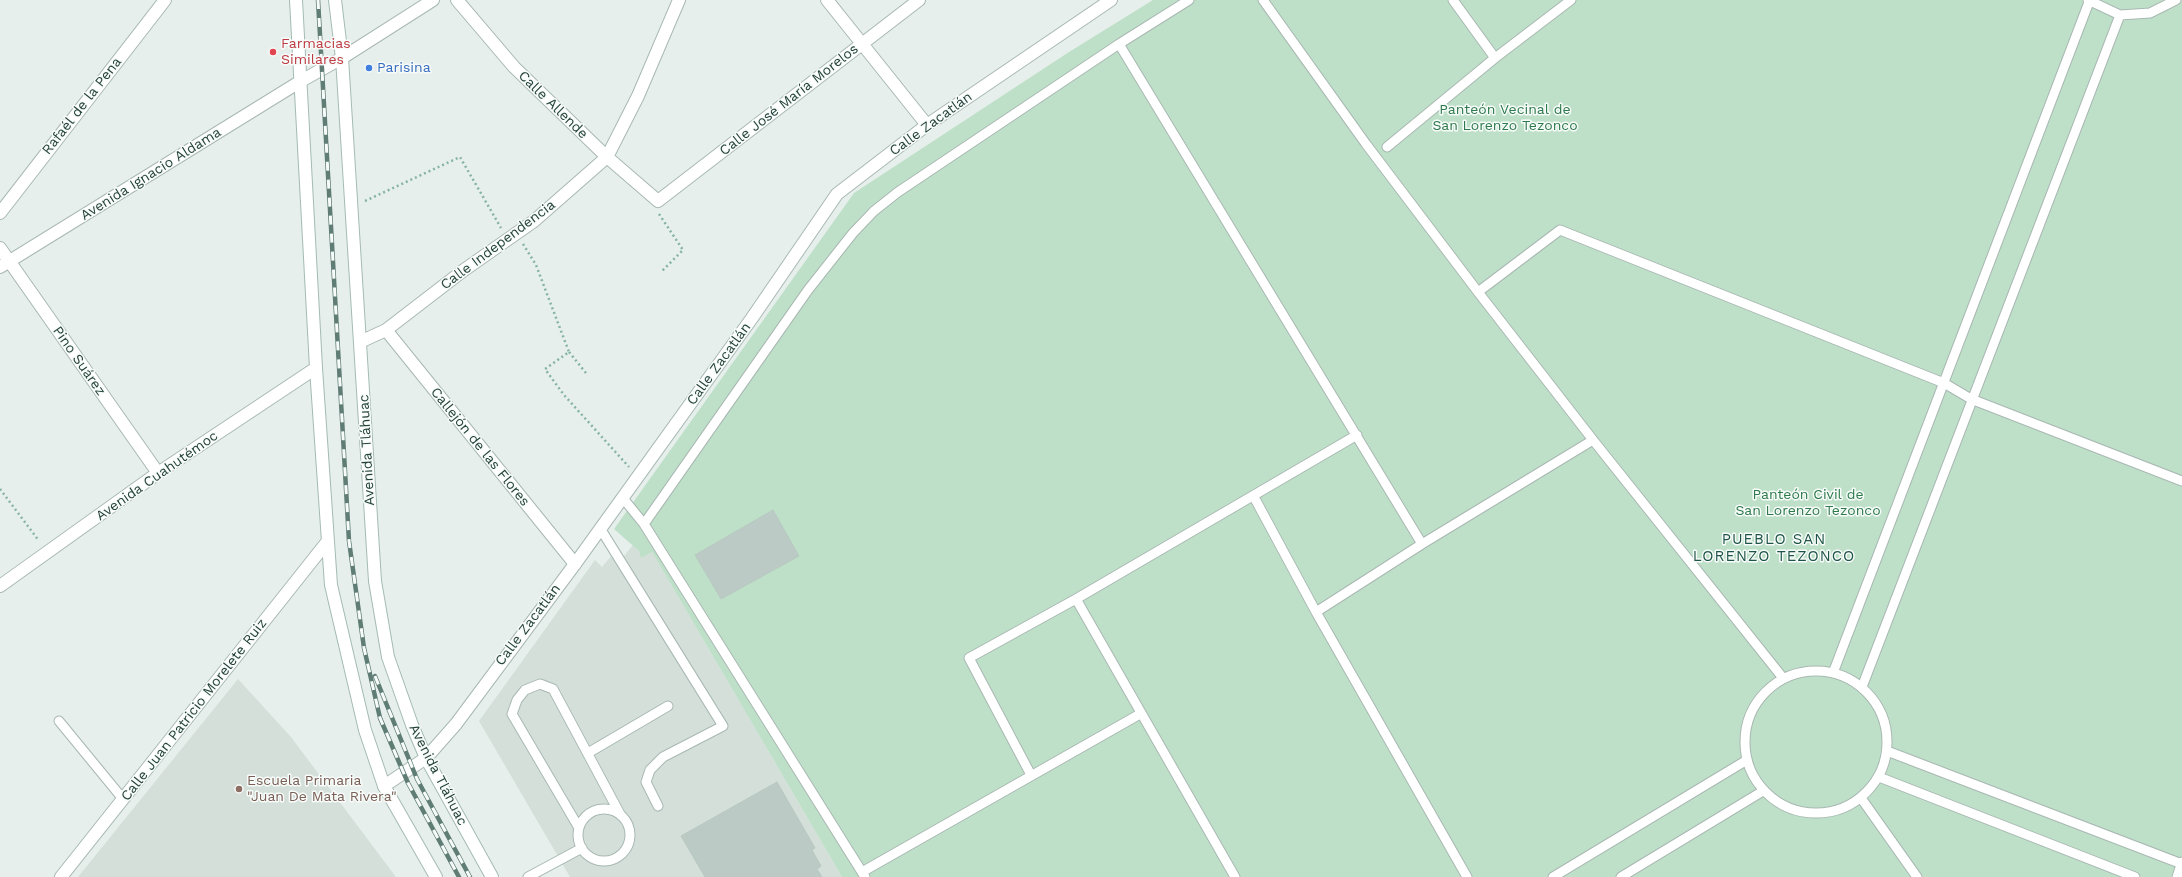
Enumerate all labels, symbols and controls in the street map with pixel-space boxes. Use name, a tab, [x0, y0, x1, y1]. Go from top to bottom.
place label: Farmacias Similares	[281, 36, 351, 68]
street label: Calle José María Morelos	[716, 41, 862, 159]
marker: Farmacias Similares	[268, 47, 278, 57]
street label: Rafaél de la Pena	[39, 54, 125, 158]
place label: Parisina	[377, 60, 431, 76]
marker: Parisina	[364, 63, 374, 73]
street label: Calle Allende	[515, 68, 591, 142]
street label: Calle Zacatlán	[886, 88, 976, 160]
park label: Panteón Vecinal de San Lorenzo Tezonco	[1432, 102, 1578, 134]
street label: Avenida Ignacio Aldama	[78, 124, 224, 224]
street label: Calle Independencia	[437, 196, 559, 294]
street label: Calle Zacatlán	[683, 319, 755, 409]
street label: Pino Suárez	[49, 323, 109, 399]
street label: Callejón de las Flores	[427, 384, 533, 510]
street label: Avenida Tláhuac	[356, 394, 378, 506]
street label: Avenida Cuahutémoc	[93, 428, 221, 524]
park label: Panteón Civil de San Lorenzo Tezonco	[1735, 487, 1881, 520]
district label: PUEBLO SAN LORENZO TEZONCO	[1693, 531, 1855, 566]
street label: Calle Zacatlán	[492, 581, 564, 669]
street label: Calle Juan Patricio Morelete Ruiz	[118, 616, 270, 804]
street label: Avenida Tláhuac	[405, 722, 471, 828]
place label: Escuela Primaria "Juan De Mata Rivera"	[247, 773, 397, 806]
marker: Escuela Primaria "Juan De Mata Rivera"	[234, 784, 244, 794]

